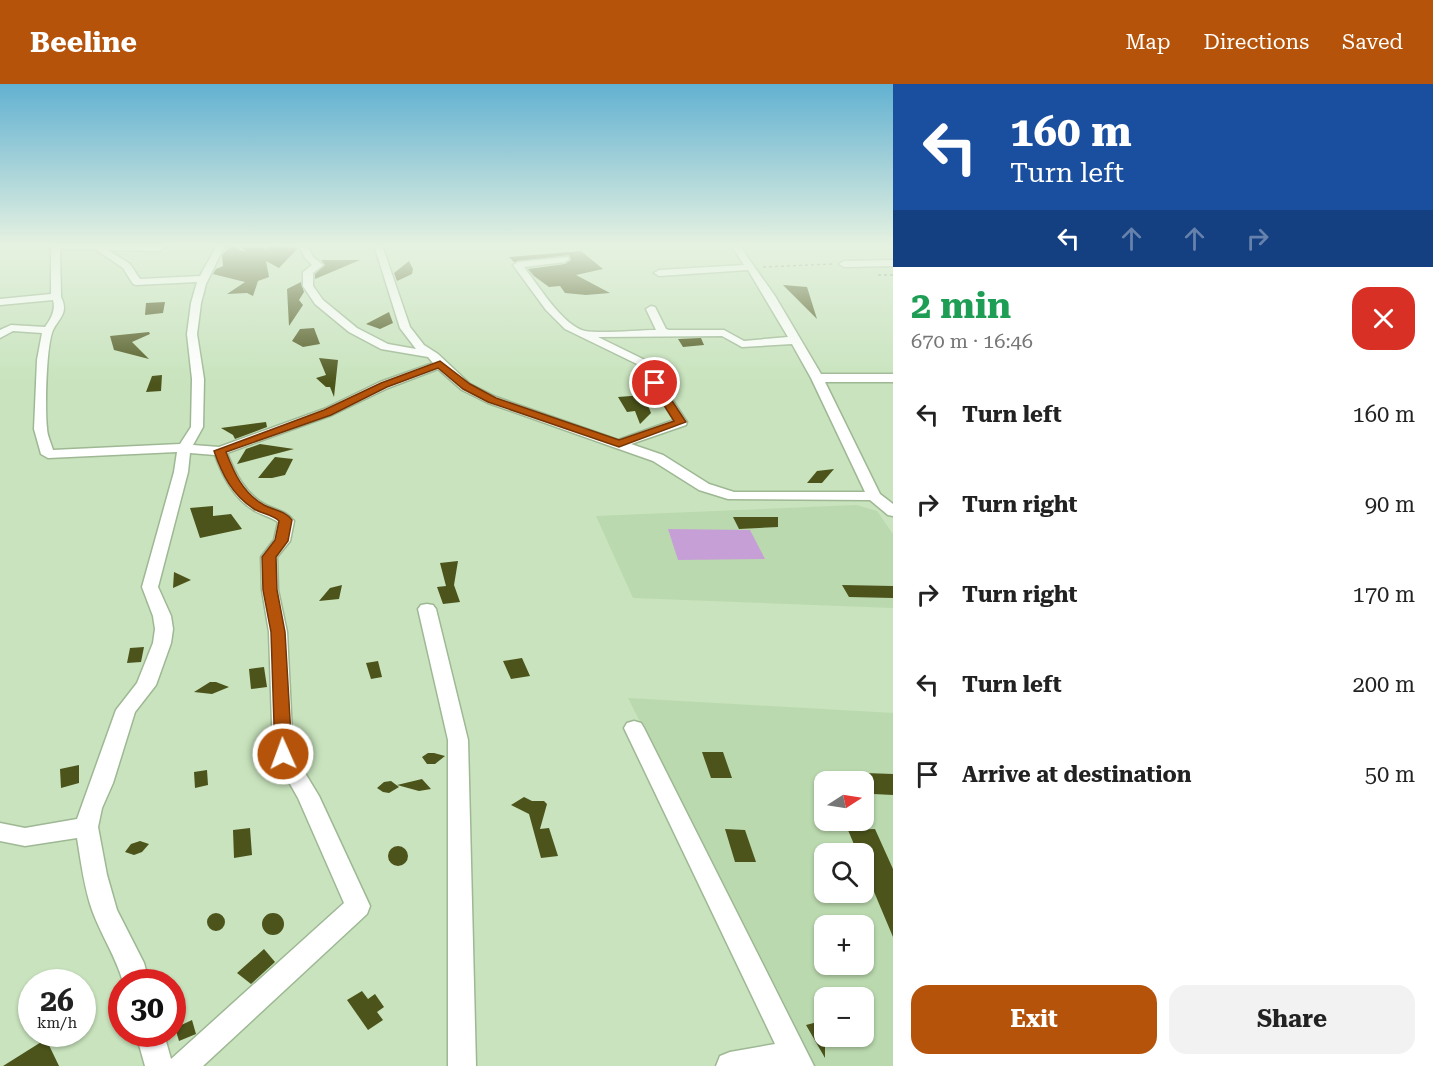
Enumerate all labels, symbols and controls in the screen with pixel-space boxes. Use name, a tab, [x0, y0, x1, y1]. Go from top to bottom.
text: Beeline	[30, 26, 137, 59]
text: Map	[1126, 30, 1170, 54]
text: Directions	[1203, 30, 1309, 54]
text: Saved	[1342, 30, 1403, 54]
text: 160 m	[1010, 107, 1132, 156]
icon: left	[911, 108, 989, 186]
text: Turn left	[1010, 157, 1124, 189]
icon: left	[1052, 222, 1085, 255]
icon: ahead	[1115, 222, 1148, 255]
icon: ahead	[1178, 222, 1211, 255]
icon: right	[1241, 222, 1274, 255]
text: 2 min	[911, 285, 1011, 327]
button: close	[1352, 287, 1415, 350]
text: 670 m · 16:46	[911, 329, 1033, 353]
pin	[629, 357, 680, 408]
icon: arrive	[638, 366, 671, 399]
icon: left	[911, 398, 944, 431]
text: Turn left	[962, 402, 1062, 427]
text: 160 m	[1352, 402, 1415, 427]
icon: right	[911, 488, 944, 521]
text: Turn right	[962, 492, 1077, 517]
text: 90 m	[1365, 492, 1415, 517]
icon: right	[911, 578, 944, 611]
text: Turn right	[962, 582, 1077, 607]
text: 170 m	[1352, 582, 1415, 607]
icon: left	[911, 668, 944, 701]
text: Turn left	[962, 672, 1062, 697]
text: 200 m	[1352, 672, 1415, 697]
position arrow	[251, 722, 315, 786]
icon: arrive	[911, 758, 944, 791]
text: Arrive at destination	[962, 762, 1191, 787]
text: 50 m	[1365, 762, 1415, 787]
north arrow	[814, 771, 874, 831]
map controls	[814, 771, 874, 1047]
button: search	[814, 843, 874, 903]
button: +	[814, 915, 874, 975]
speed limit sign: 30	[108, 969, 186, 1047]
text: 26	[40, 983, 74, 1018]
button: Exit	[911, 985, 1157, 1054]
button: Share	[1169, 985, 1415, 1054]
button: −	[814, 987, 874, 1047]
text: km/h	[37, 1014, 77, 1032]

